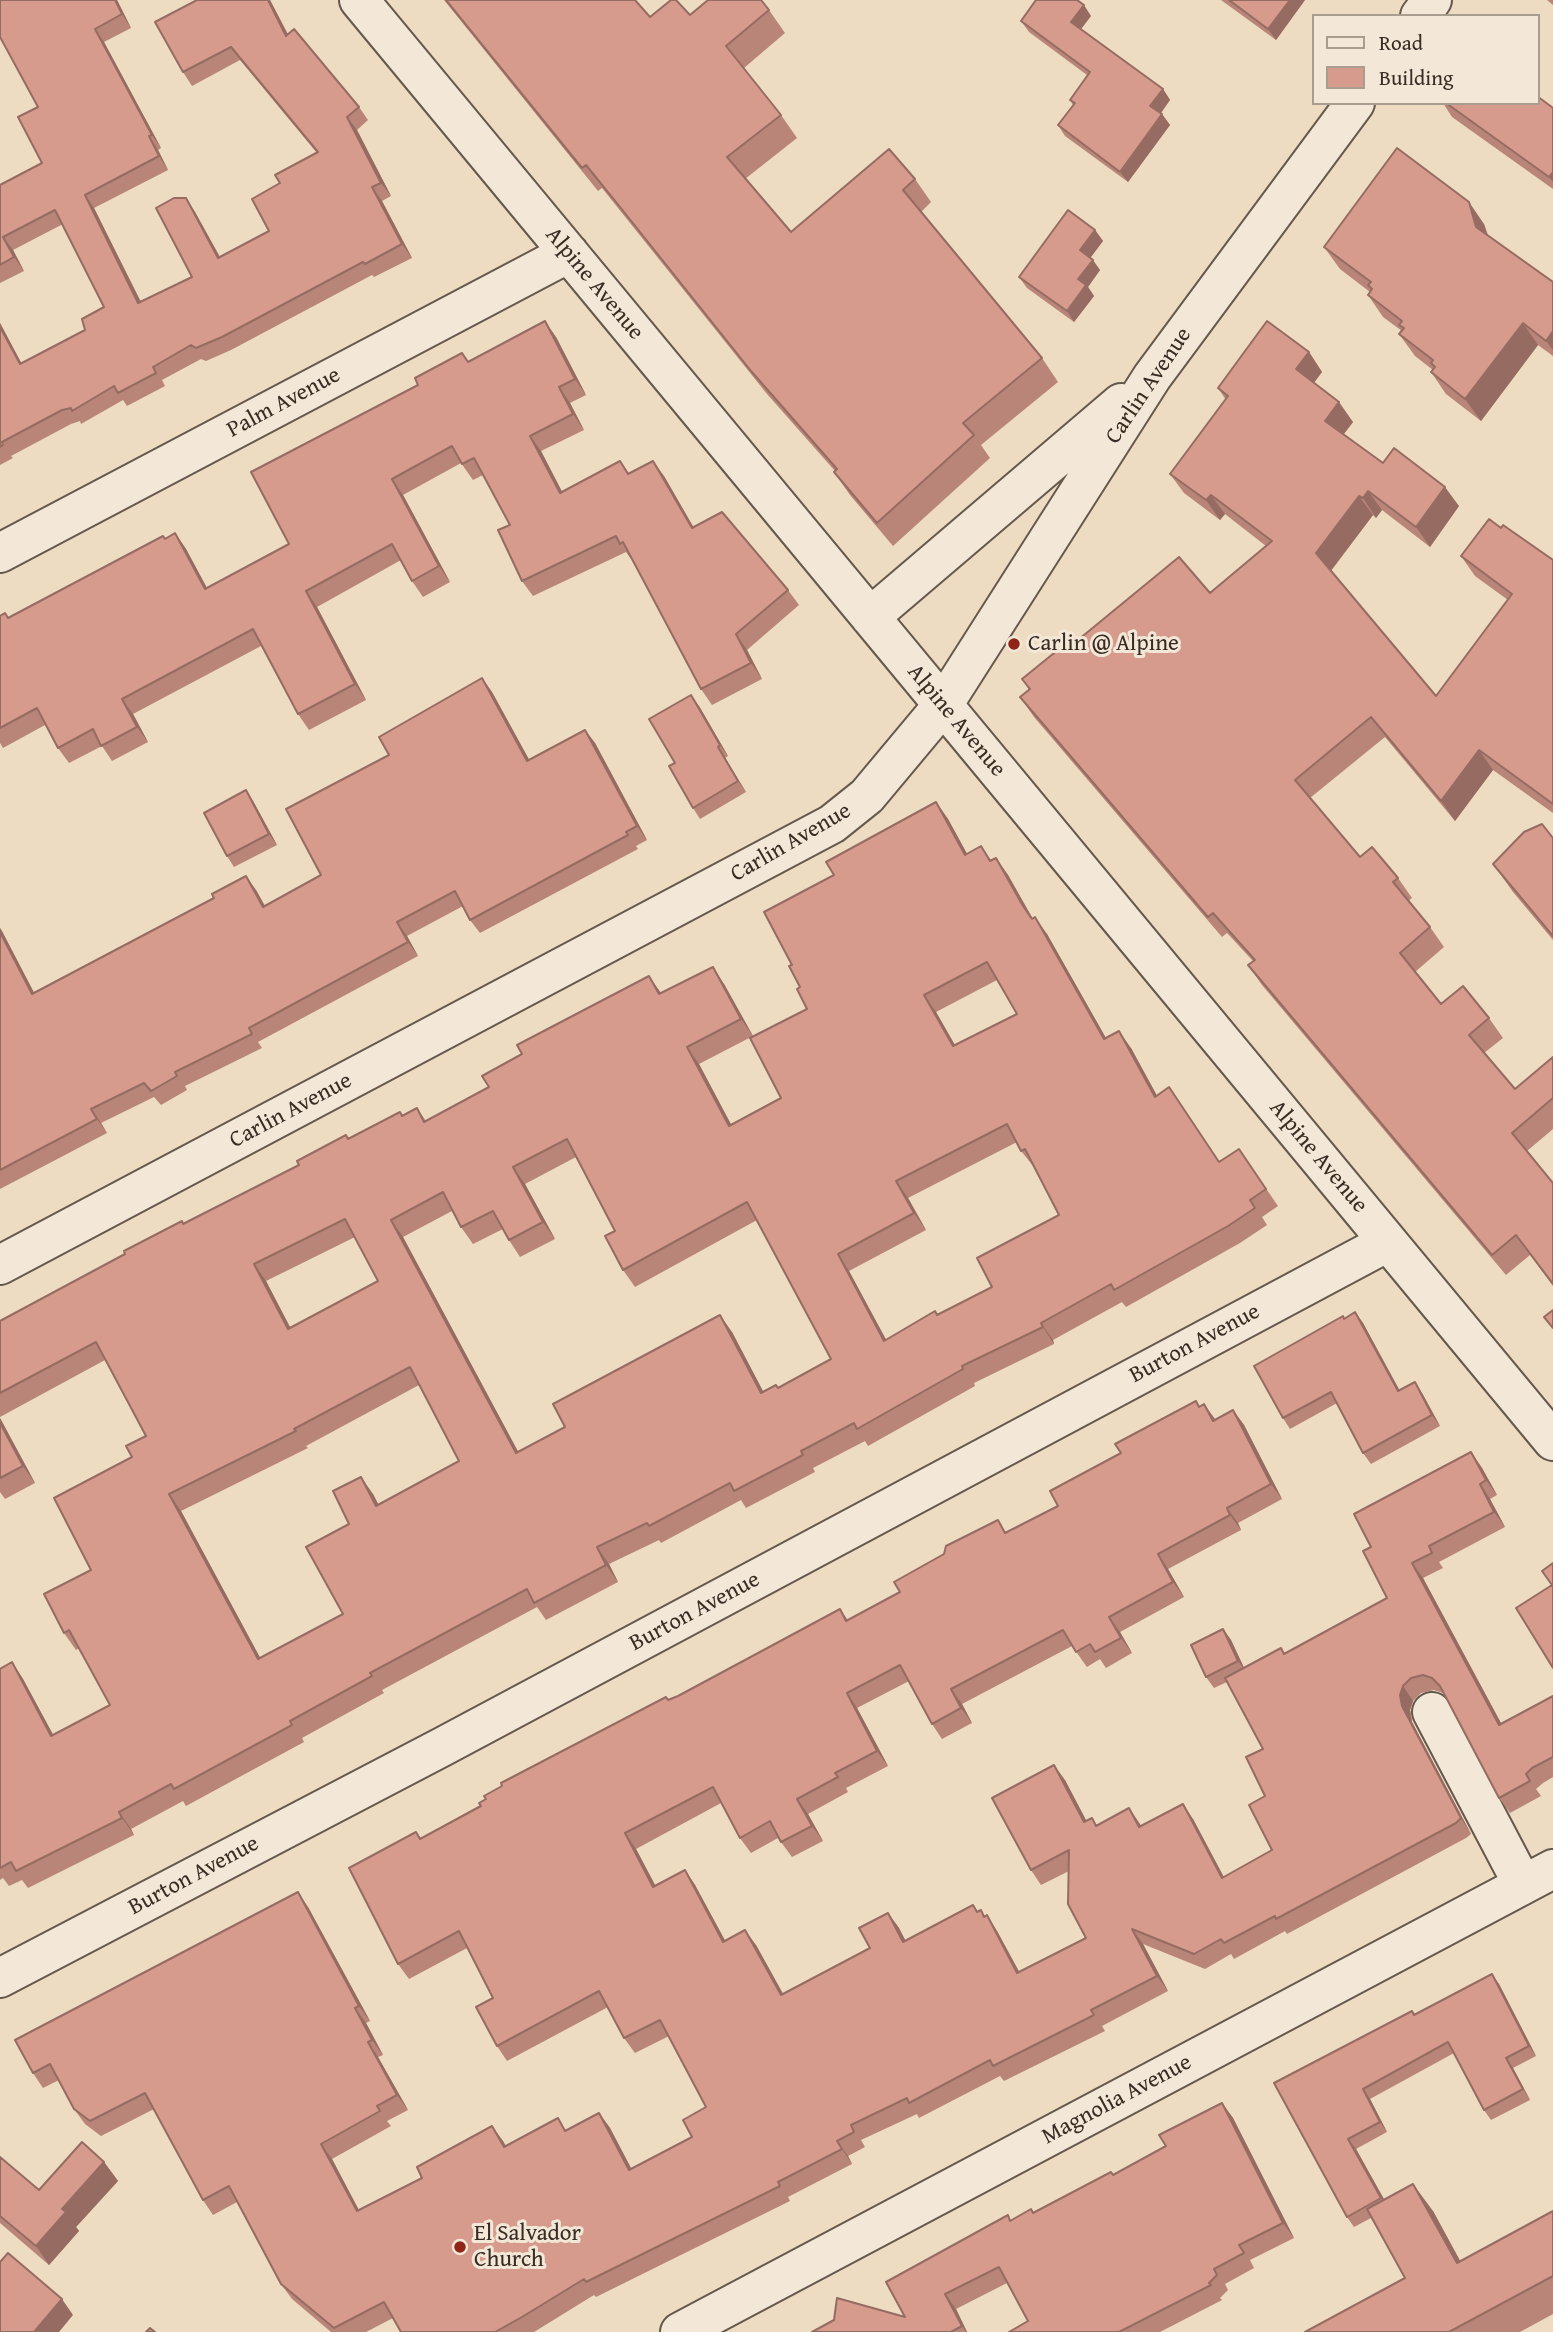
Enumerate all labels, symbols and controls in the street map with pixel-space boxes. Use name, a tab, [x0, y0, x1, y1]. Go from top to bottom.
legend	[1312, 14, 1539, 105]
text: Road	[1379, 27, 1423, 58]
text: Building	[1379, 62, 1453, 93]
street label: Alpine Avenue	[539, 222, 649, 346]
street label: Carlin Avenue	[1100, 323, 1198, 449]
street label: Palm Avenue	[223, 362, 345, 444]
place label: Carlin @ Alpine	[1028, 630, 1179, 658]
marker: Carlin @ Alpine	[1006, 636, 1022, 652]
street label: Alpine Avenue	[901, 659, 1011, 783]
street label: Carlin Avenue	[726, 797, 856, 889]
street label: Carlin Avenue	[225, 1067, 357, 1155]
street label: Alpine Avenue	[1263, 1095, 1373, 1219]
street label: Burton Avenue	[1125, 1298, 1265, 1390]
street label: Burton Avenue	[625, 1566, 765, 1658]
street label: Burton Avenue	[124, 1830, 264, 1922]
street label: Magnolia Avenue	[1038, 2049, 1196, 2151]
place label: El Salvador Church	[474, 2220, 581, 2274]
marker: El Salvador Church	[452, 2239, 468, 2255]

